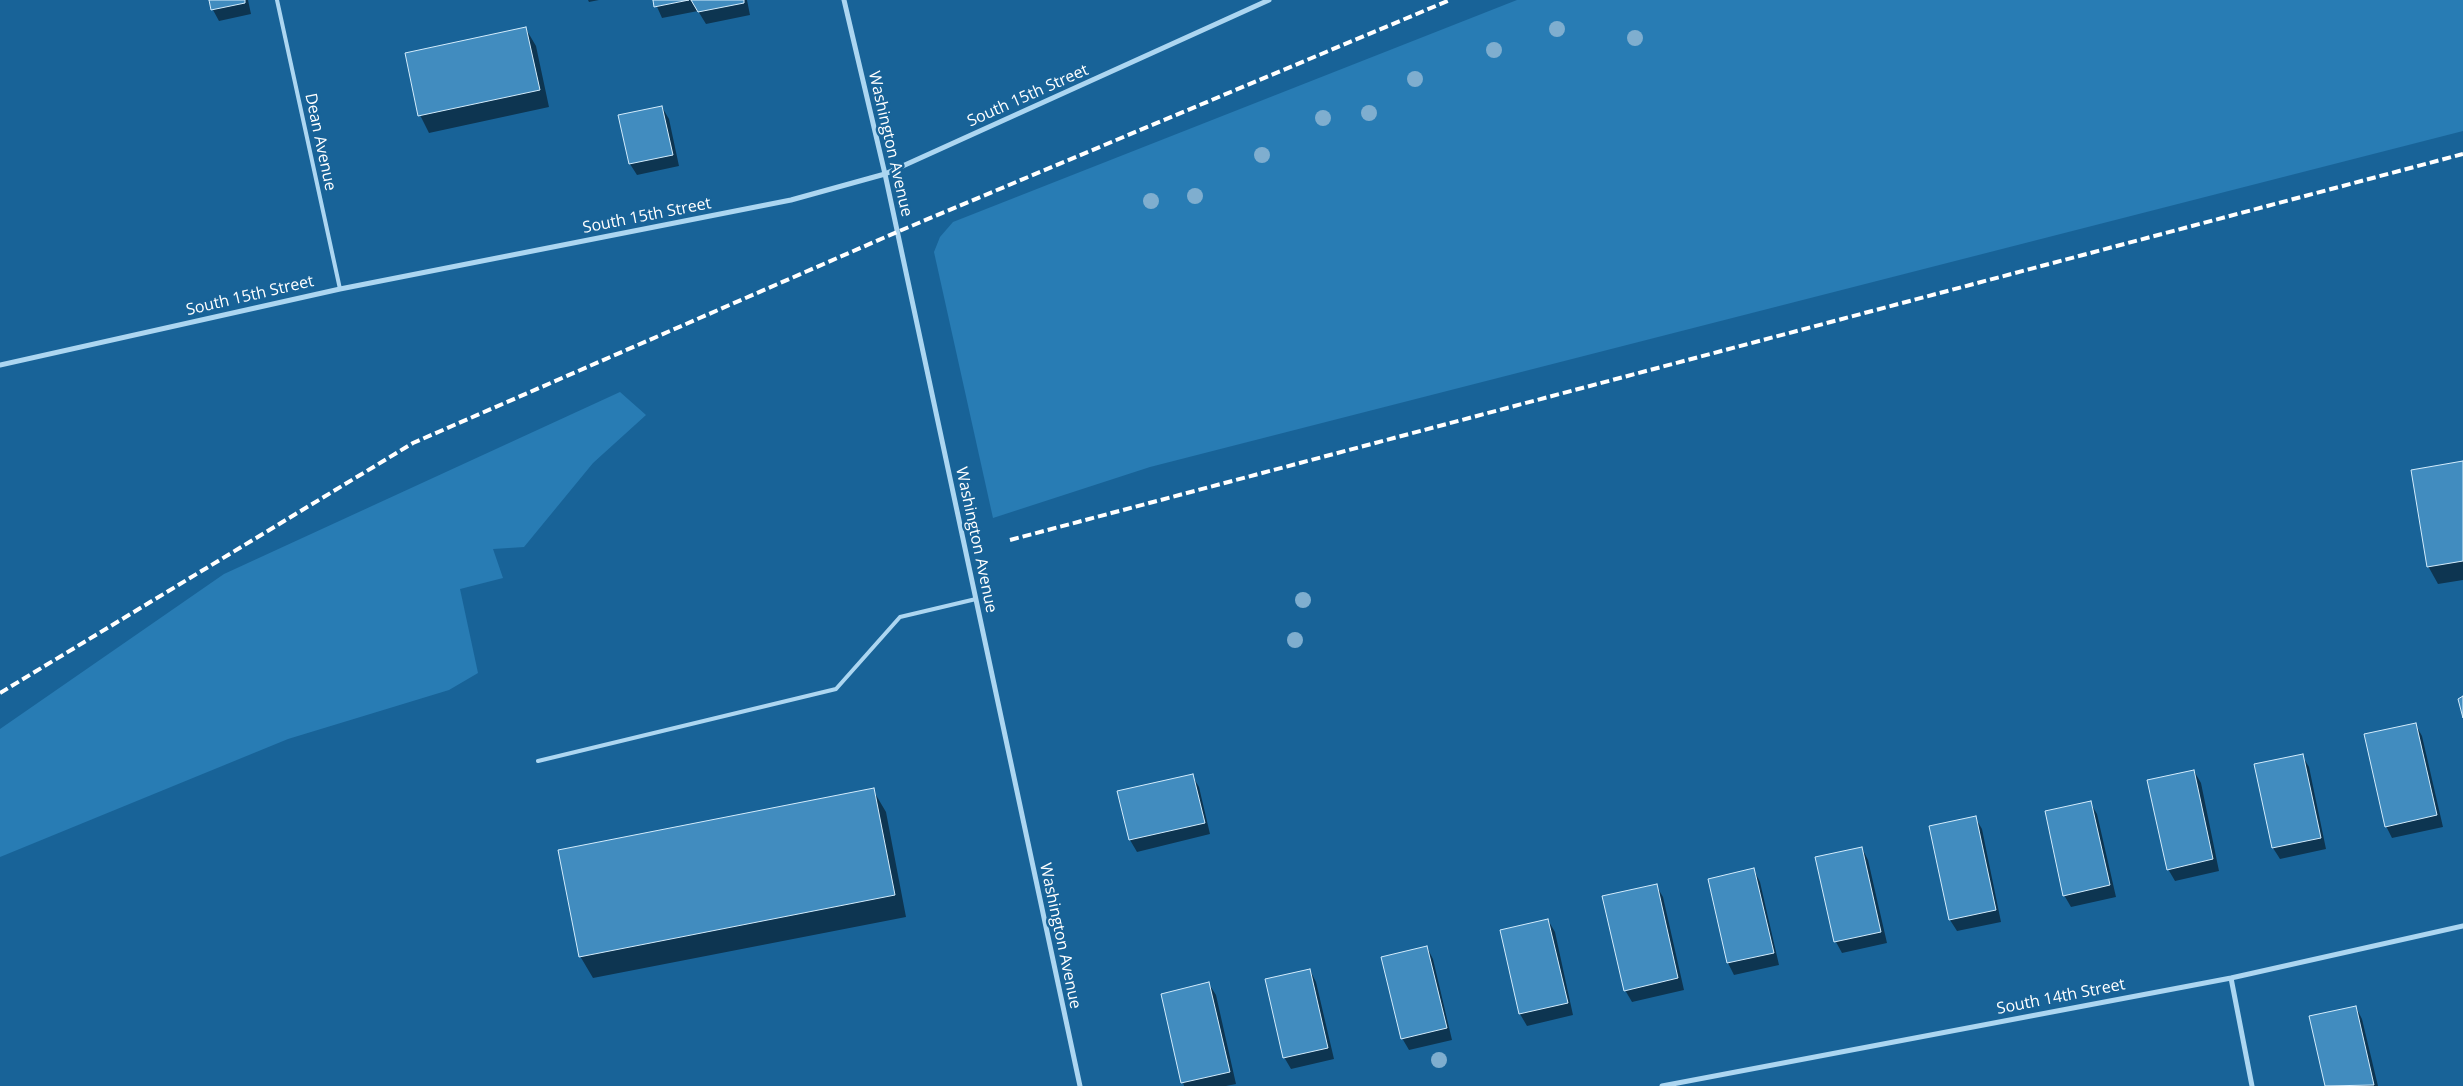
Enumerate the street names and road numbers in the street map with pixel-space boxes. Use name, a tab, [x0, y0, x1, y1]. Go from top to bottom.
street label: South 15th Street	[964, 61, 1092, 131]
street label: Washington Avenue	[864, 69, 916, 219]
street label: Dean Avenue	[300, 92, 340, 192]
street label: South 15th Street	[581, 194, 713, 238]
street label: South 15th Street	[184, 272, 316, 320]
street label: Washington Avenue	[951, 465, 1001, 615]
street label: Washington Avenue	[1035, 861, 1085, 1011]
street label: South 14th Street	[1995, 975, 2127, 1019]

